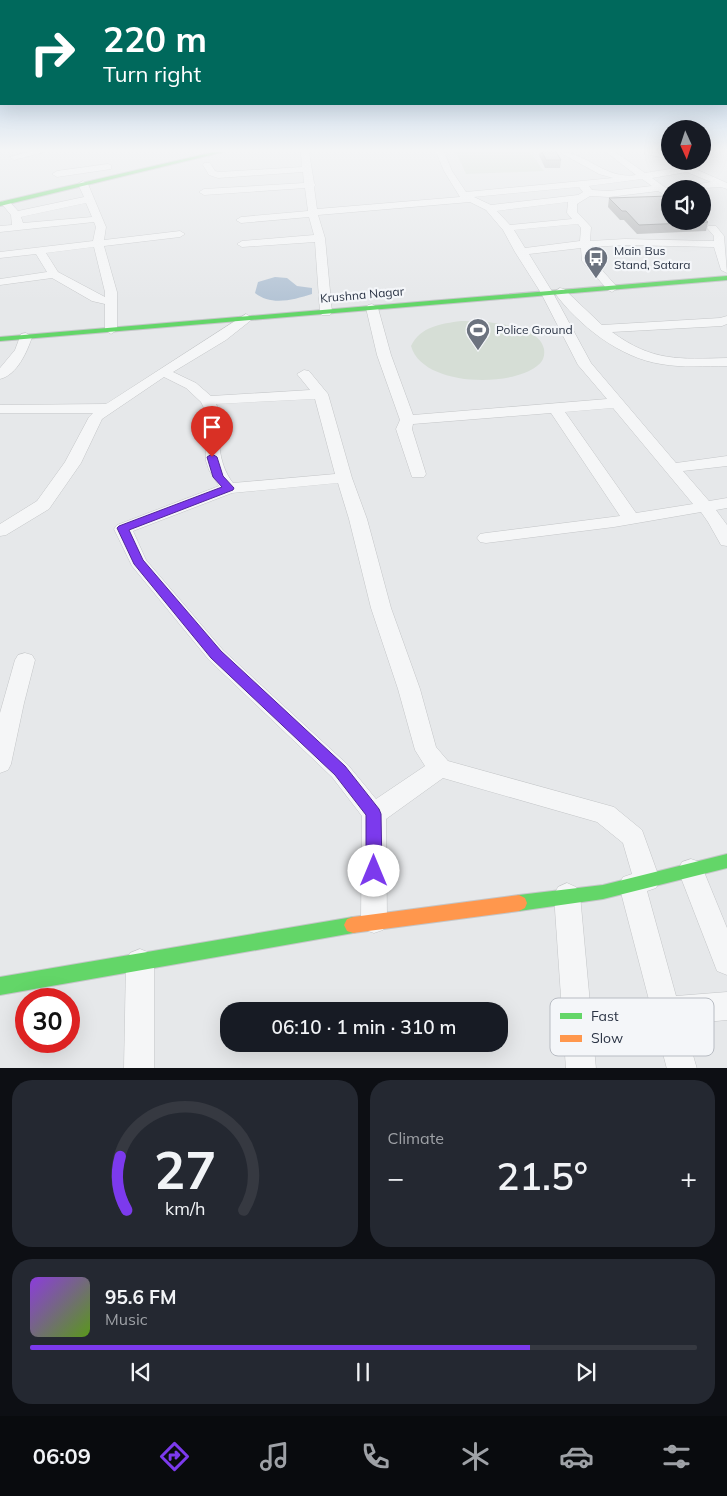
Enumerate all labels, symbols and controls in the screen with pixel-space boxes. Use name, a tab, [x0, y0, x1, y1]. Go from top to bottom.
text: 220 m	[103, 17, 207, 61]
icon: right	[20, 20, 85, 85]
text: Turn right	[103, 60, 201, 88]
north arrow	[661, 120, 711, 170]
map controls	[661, 120, 711, 230]
button: sound	[661, 180, 711, 230]
place label: Main Bus Stand, Satara	[614, 243, 691, 272]
bus stop icon: Main Bus Stand, Satara	[583, 245, 609, 279]
street label: Krushna Nagar	[319, 283, 405, 306]
sports icon: Police Ground	[465, 317, 491, 351]
place label: Police Ground	[496, 322, 573, 337]
pin	[191, 406, 233, 457]
icon: arrive	[198, 413, 226, 441]
position arrow	[347, 844, 399, 896]
speed limit sign: 30	[15, 988, 80, 1053]
legend	[550, 998, 714, 1056]
text: Fast	[591, 1007, 619, 1025]
text: 06:10 · 1 min · 310 m	[271, 1015, 457, 1039]
text: Slow	[591, 1029, 623, 1047]
text: Climate	[388, 1128, 444, 1148]
text: 27	[154, 1137, 216, 1202]
text: 21.5°	[496, 1152, 588, 1200]
text: −	[388, 1160, 404, 1195]
text: +	[680, 1160, 697, 1195]
text: km/h	[165, 1197, 205, 1219]
text: 95.6 FM	[105, 1285, 177, 1309]
text: Music	[105, 1309, 148, 1329]
icon: previous	[127, 1358, 155, 1386]
icon: pause	[349, 1358, 377, 1386]
icon: next	[572, 1358, 600, 1386]
icon: directions	[157, 1439, 192, 1474]
icon: music	[257, 1439, 292, 1474]
icon: phone	[358, 1439, 393, 1474]
icon: climate	[458, 1439, 493, 1474]
icon: car	[559, 1439, 594, 1474]
icon: filters	[659, 1439, 694, 1474]
text: 06:09	[33, 1442, 91, 1470]

